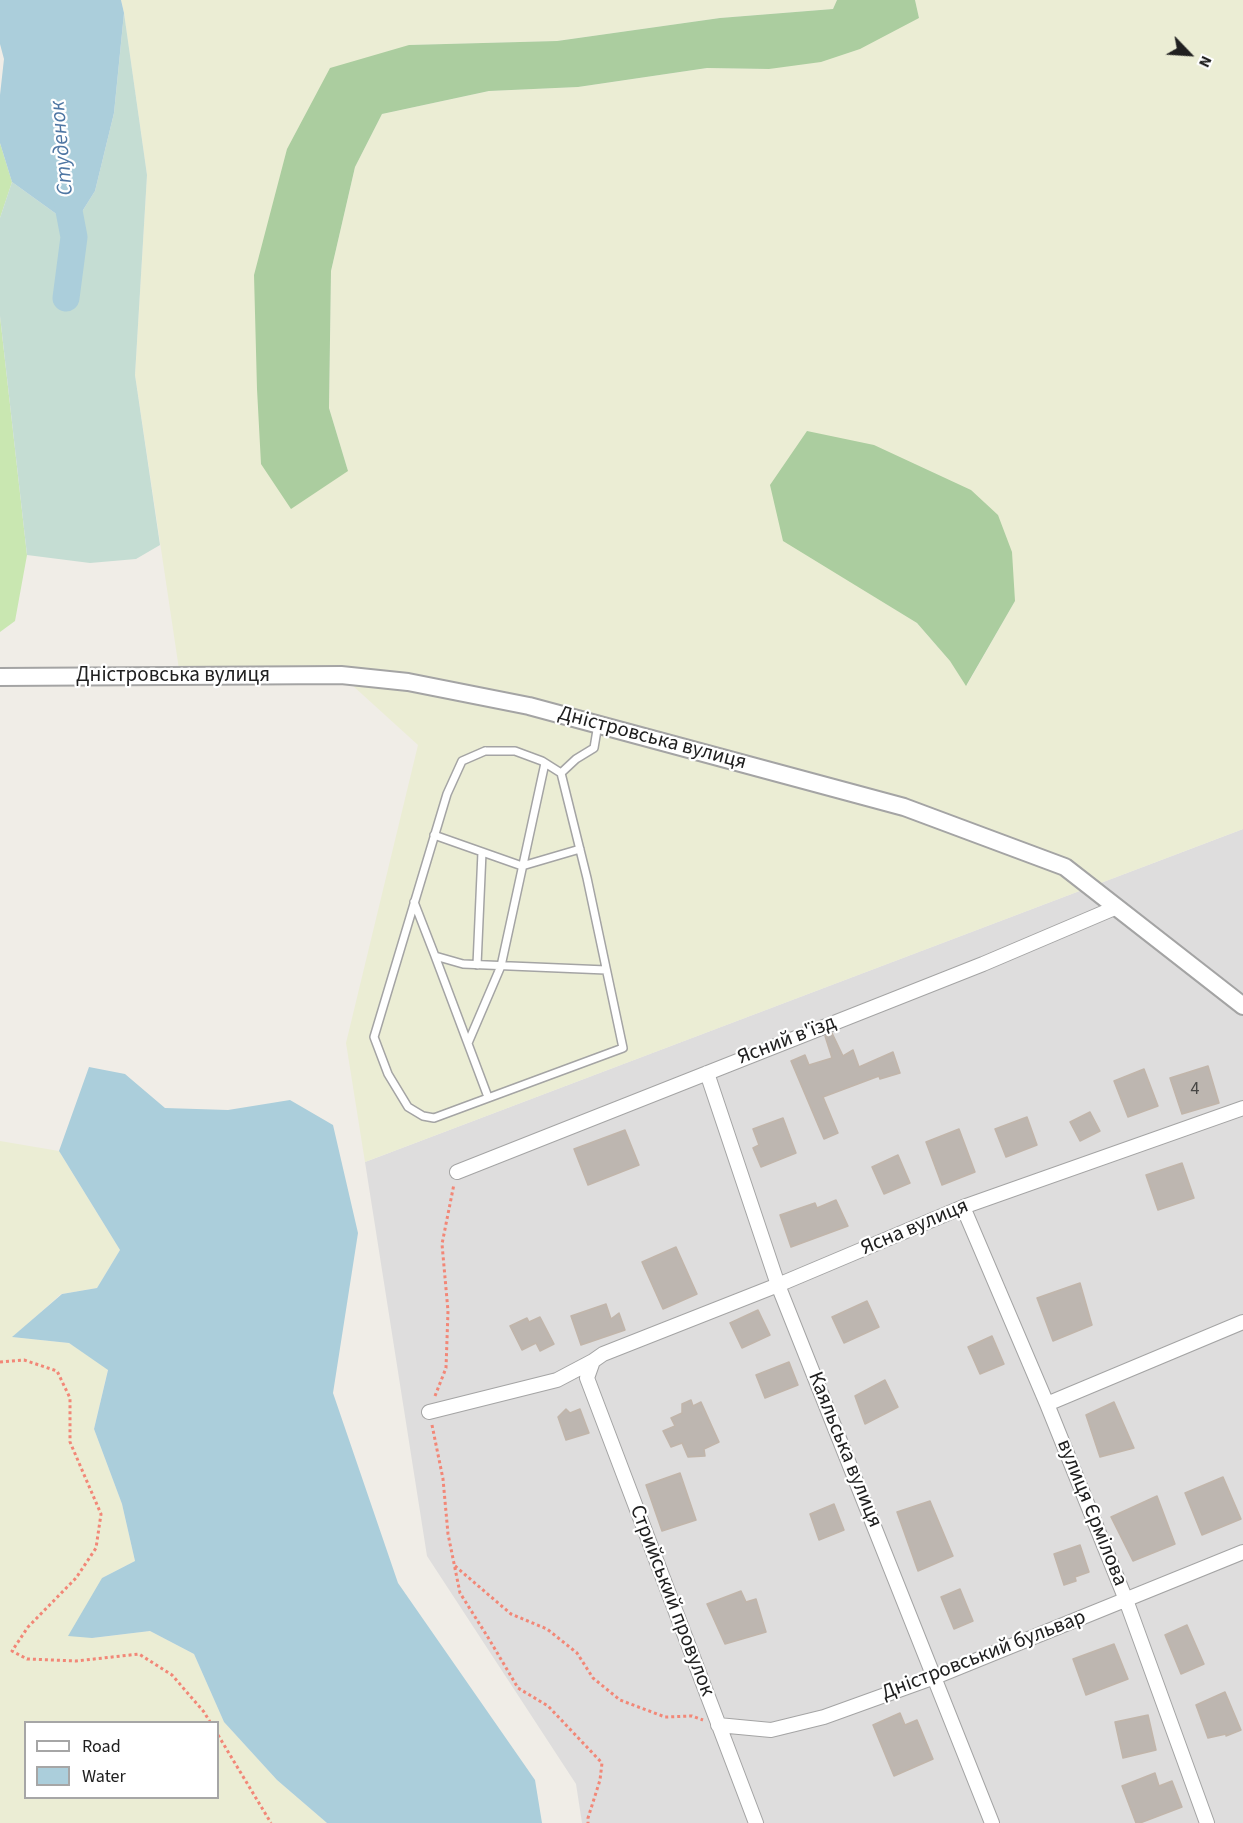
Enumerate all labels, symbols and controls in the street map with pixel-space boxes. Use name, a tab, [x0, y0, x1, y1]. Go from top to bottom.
north arrow	[1159, 24, 1219, 84]
text: N	[1193, 52, 1218, 71]
water label: Студенок	[46, 100, 80, 196]
street label: Дністровська вулиця	[76, 663, 270, 689]
street label: Дністровська вулиця	[555, 702, 749, 776]
street label: Ясний в'їзд	[734, 1011, 840, 1071]
house number: 4	[1191, 1079, 1199, 1101]
street label: Ясна вулиця	[858, 1194, 972, 1262]
street label: Каяльська вулиця	[801, 1368, 887, 1532]
street label: вулиця Єрмілова	[1050, 1436, 1132, 1590]
street label: Стрийський провулок	[623, 1502, 719, 1700]
street label: Дністровський бульвар	[878, 1605, 1090, 1707]
legend	[24, 1721, 219, 1799]
text: Road	[82, 1734, 121, 1759]
text: Water	[82, 1764, 126, 1789]

